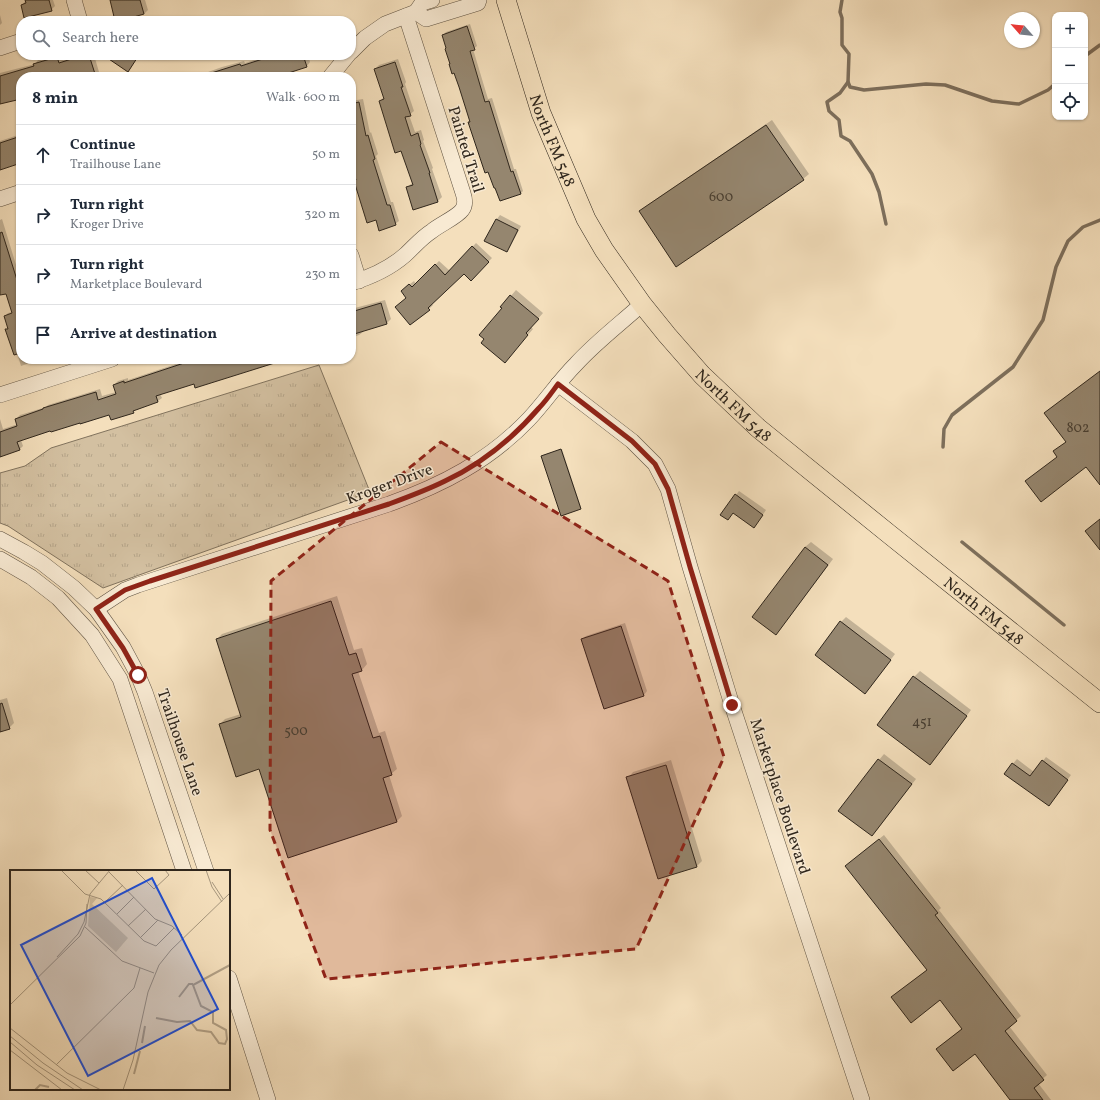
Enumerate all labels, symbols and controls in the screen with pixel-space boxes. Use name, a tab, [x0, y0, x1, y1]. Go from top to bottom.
north arrow	[1004, 12, 1040, 48]
map controls	[1052, 12, 1088, 120]
button: +	[1052, 12, 1088, 48]
search box	[16, 16, 356, 60]
icon: search	[30, 27, 52, 49]
text: Search here	[62, 28, 139, 49]
button: −	[1052, 48, 1088, 84]
button: locate	[1052, 84, 1088, 120]
text: 8 min	[32, 87, 78, 110]
text: Walk · 600 m	[266, 89, 340, 107]
street label: North FM 548	[523, 92, 580, 190]
street label: Painted Trail	[441, 104, 489, 196]
text: Continue	[70, 135, 135, 156]
icon: ahead	[32, 144, 54, 166]
text: 50 m	[312, 146, 340, 164]
text: Trailhouse Lane	[70, 156, 161, 174]
house number: 600	[709, 188, 733, 207]
text: Turn right	[70, 195, 144, 216]
icon: right	[32, 204, 54, 226]
text: 320 m	[305, 206, 340, 224]
text: Kroger Drive	[70, 216, 144, 234]
text: Turn right	[70, 255, 144, 276]
icon: right	[32, 264, 54, 286]
text: 230 m	[305, 266, 340, 284]
text: Marketplace Boulevard	[70, 276, 202, 294]
icon: arrive	[32, 324, 54, 346]
text: Arrive at destination	[70, 324, 217, 345]
street label: North FM 548	[689, 365, 776, 448]
house number: 802	[1066, 419, 1090, 438]
street label: Kroger Drive	[343, 459, 436, 511]
street label: North FM 548	[938, 573, 1028, 651]
route start	[129, 666, 147, 684]
street label: Trailhouse Lane	[151, 686, 208, 799]
route end	[723, 696, 741, 714]
house number: 451	[912, 713, 932, 732]
street label: Marketplace Boulevard	[743, 716, 815, 877]
house number: 500	[284, 722, 308, 741]
inset map	[10, 870, 230, 1090]

